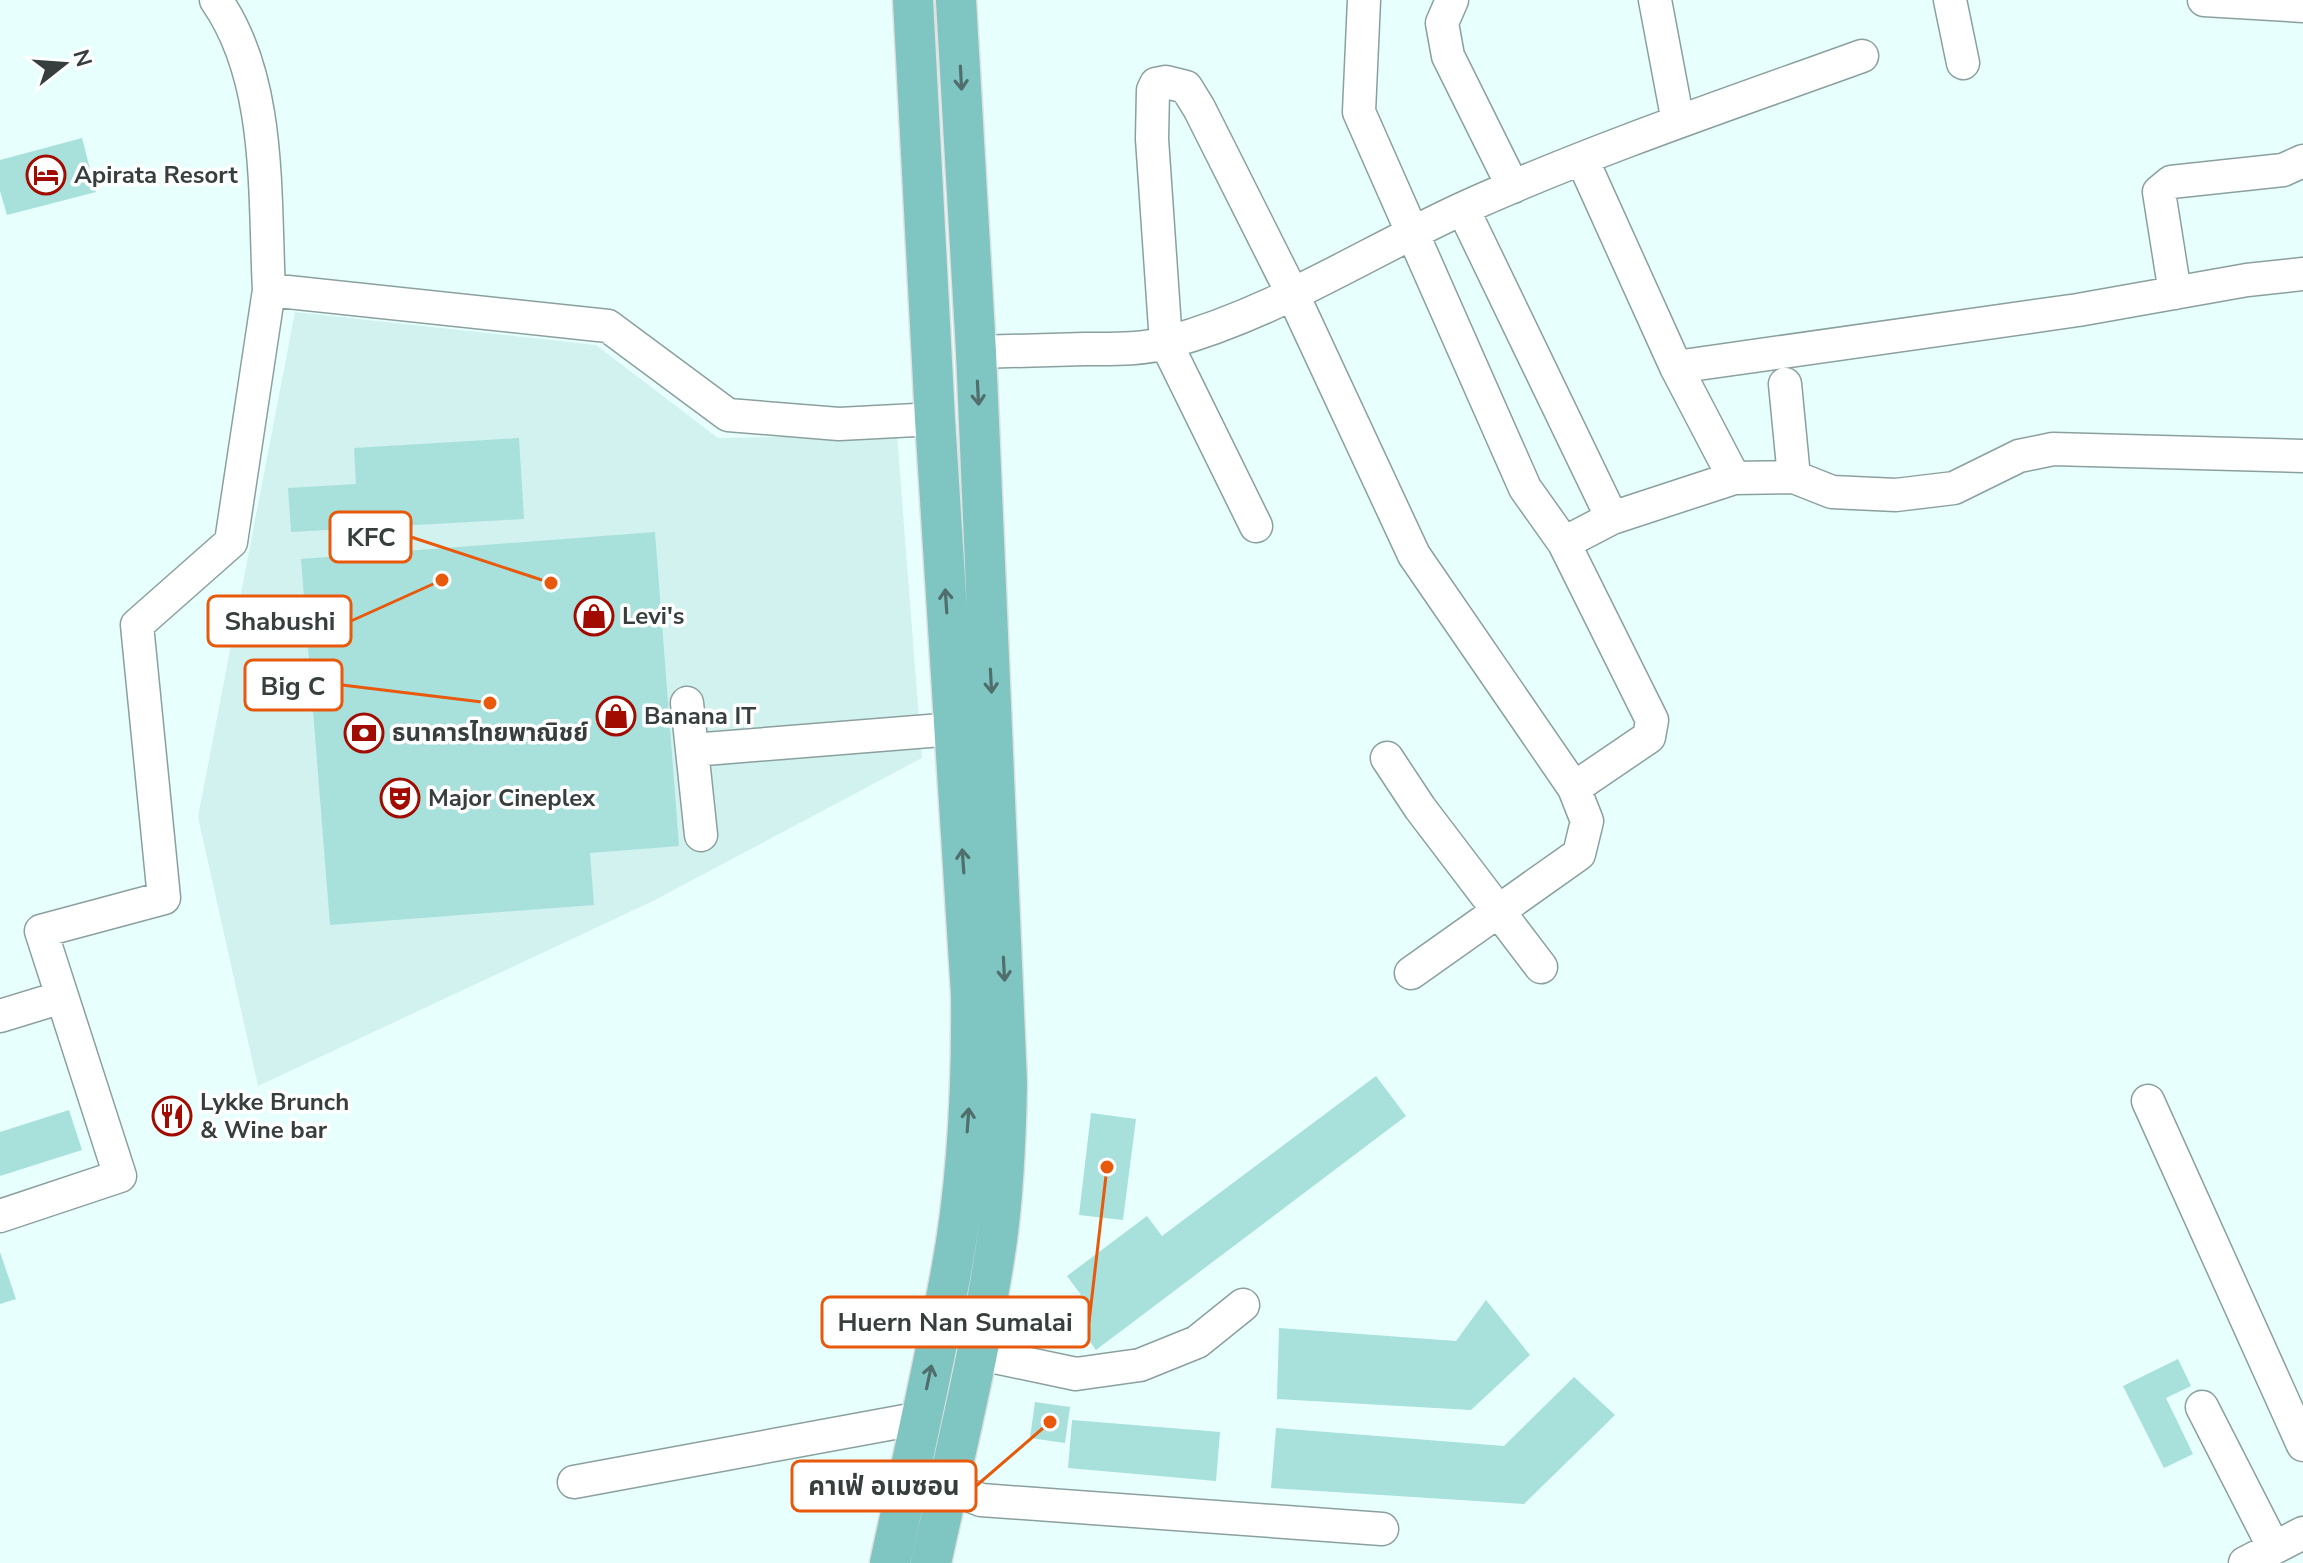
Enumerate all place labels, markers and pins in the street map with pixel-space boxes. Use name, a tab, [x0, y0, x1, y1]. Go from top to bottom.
hotel icon: Apirata Resort	[25, 154, 67, 196]
place label: Apirata Resort	[74, 159, 238, 191]
callout: KFC	[330, 512, 411, 562]
shop icon: Levi's	[573, 595, 615, 637]
callout: Shabushi	[208, 596, 351, 646]
place label: Levi's	[622, 600, 684, 632]
callout: Big C	[245, 660, 342, 710]
shop icon: Banana IT	[595, 695, 637, 737]
place label: Banana IT	[644, 700, 756, 732]
bank icon: ธนาคารไทยพาณิชย์	[343, 712, 385, 754]
place label: ธนาคารไทยพาณิชย์	[392, 717, 588, 749]
theatre icon: Major Cineplex	[379, 777, 421, 819]
place label: Major Cineplex	[428, 782, 596, 814]
place label: Lykke Brunch & Wine bar	[200, 1086, 349, 1146]
restaurant icon: Lykke Brunch & Wine bar	[151, 1095, 193, 1137]
callout: Huern Nan Sumalai	[822, 1297, 1089, 1347]
callout: คาเฟ่ อเมซอน	[792, 1461, 976, 1511]

